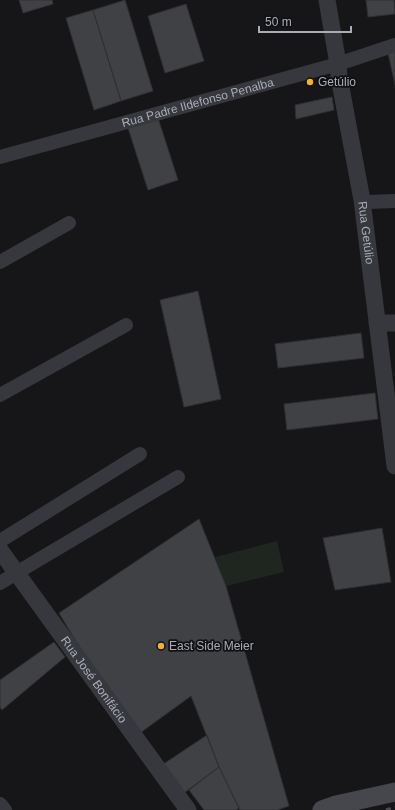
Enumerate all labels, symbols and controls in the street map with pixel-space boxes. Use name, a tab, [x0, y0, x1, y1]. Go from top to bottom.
scale bar	[259, 8, 351, 34]
text: 50 m	[265, 15, 292, 29]
street label: Rua Padre Ildefonso Penalba	[120, 75, 276, 130]
place label: Getúlio	[318, 75, 356, 89]
marker: Getúlio	[305, 77, 315, 87]
street label: Rua Getúlio	[355, 200, 377, 265]
street label: Rua José Bonifácio	[58, 634, 130, 726]
place label: East Side Meier	[169, 639, 254, 653]
marker: East Side Meier	[156, 641, 166, 651]

